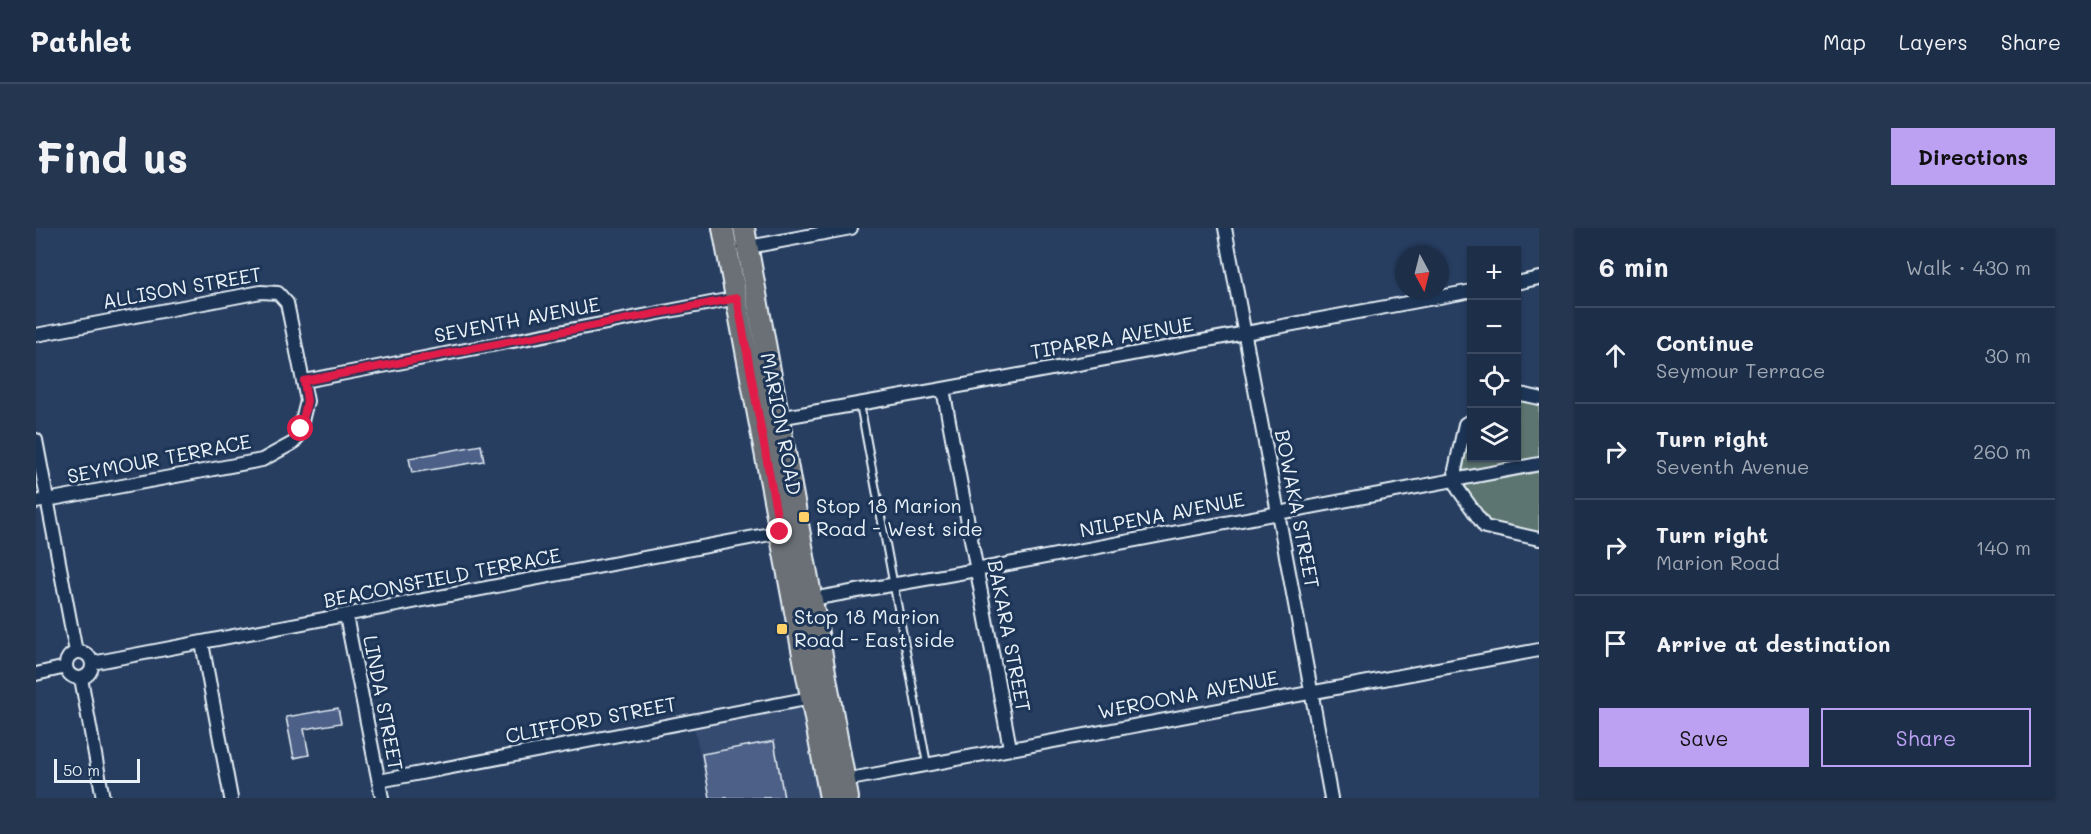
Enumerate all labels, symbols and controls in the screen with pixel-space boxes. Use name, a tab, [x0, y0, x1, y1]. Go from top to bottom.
text: Pathlet	[30, 23, 132, 59]
text: Map	[1823, 28, 1866, 55]
text: Layers	[1899, 28, 1968, 55]
text: Share	[2001, 28, 2061, 55]
button: Directions	[1891, 128, 2055, 185]
text: Find us	[36, 129, 188, 184]
north arrow	[1395, 246, 1449, 300]
map controls	[1467, 246, 1521, 462]
button: +	[1467, 246, 1521, 300]
text: 6 min	[1599, 250, 1668, 284]
text: Walk · 430 m	[1906, 254, 2031, 280]
street label: ALLISON STREET	[100, 260, 263, 314]
street label: SEVENTH AVENUE	[432, 290, 602, 348]
button: −	[1467, 300, 1521, 354]
street label: TIPARRA AVENUE	[1028, 310, 1195, 364]
text: Continue	[1656, 328, 1754, 357]
icon: ahead	[1599, 339, 1632, 372]
text: 30 m	[1985, 342, 2031, 368]
street label: MARION ROAD	[755, 350, 809, 497]
button: locate	[1467, 354, 1521, 408]
text: Seymour Terrace	[1656, 357, 1825, 383]
button: layers	[1467, 408, 1521, 462]
route start	[287, 415, 313, 441]
text: Turn right	[1656, 424, 1768, 453]
street label: SEYMOUR TERRACE	[65, 427, 253, 489]
street label: BOWAKA STREET	[1270, 427, 1326, 590]
icon: right	[1599, 435, 1632, 468]
text: 260 m	[1973, 438, 2031, 464]
text: Seventh Avenue	[1656, 453, 1809, 479]
street label: NILPENA AVENUE	[1077, 485, 1246, 543]
place label: Stop 18 Marion Road - West side	[816, 492, 983, 541]
marker: Stop 18 Marion Road - West side	[797, 510, 811, 524]
route end	[766, 518, 792, 544]
text: Turn right	[1656, 520, 1768, 549]
icon: right	[1599, 531, 1632, 564]
text: 140 m	[1976, 534, 2031, 560]
street label: BEACONSFIELD TERRACE	[321, 541, 563, 613]
text: Marion Road	[1656, 549, 1780, 575]
street label: BAKARA STREET	[982, 557, 1037, 714]
place label: Stop 18 Marion Road - East side	[794, 603, 955, 652]
marker: Stop 18 Marion Road - East side	[775, 622, 789, 636]
icon: arrive	[1599, 627, 1632, 660]
text: Arrive at destination	[1656, 629, 1891, 658]
street label: LINDA STREET	[358, 633, 410, 773]
street label: WEROONA AVENUE	[1095, 664, 1280, 724]
street label: CLIFFORD STREET	[503, 690, 679, 748]
button: Save	[1599, 708, 1809, 767]
button: Share	[1821, 708, 2031, 767]
scale bar	[54, 756, 140, 784]
text: 50 m	[63, 759, 100, 780]

